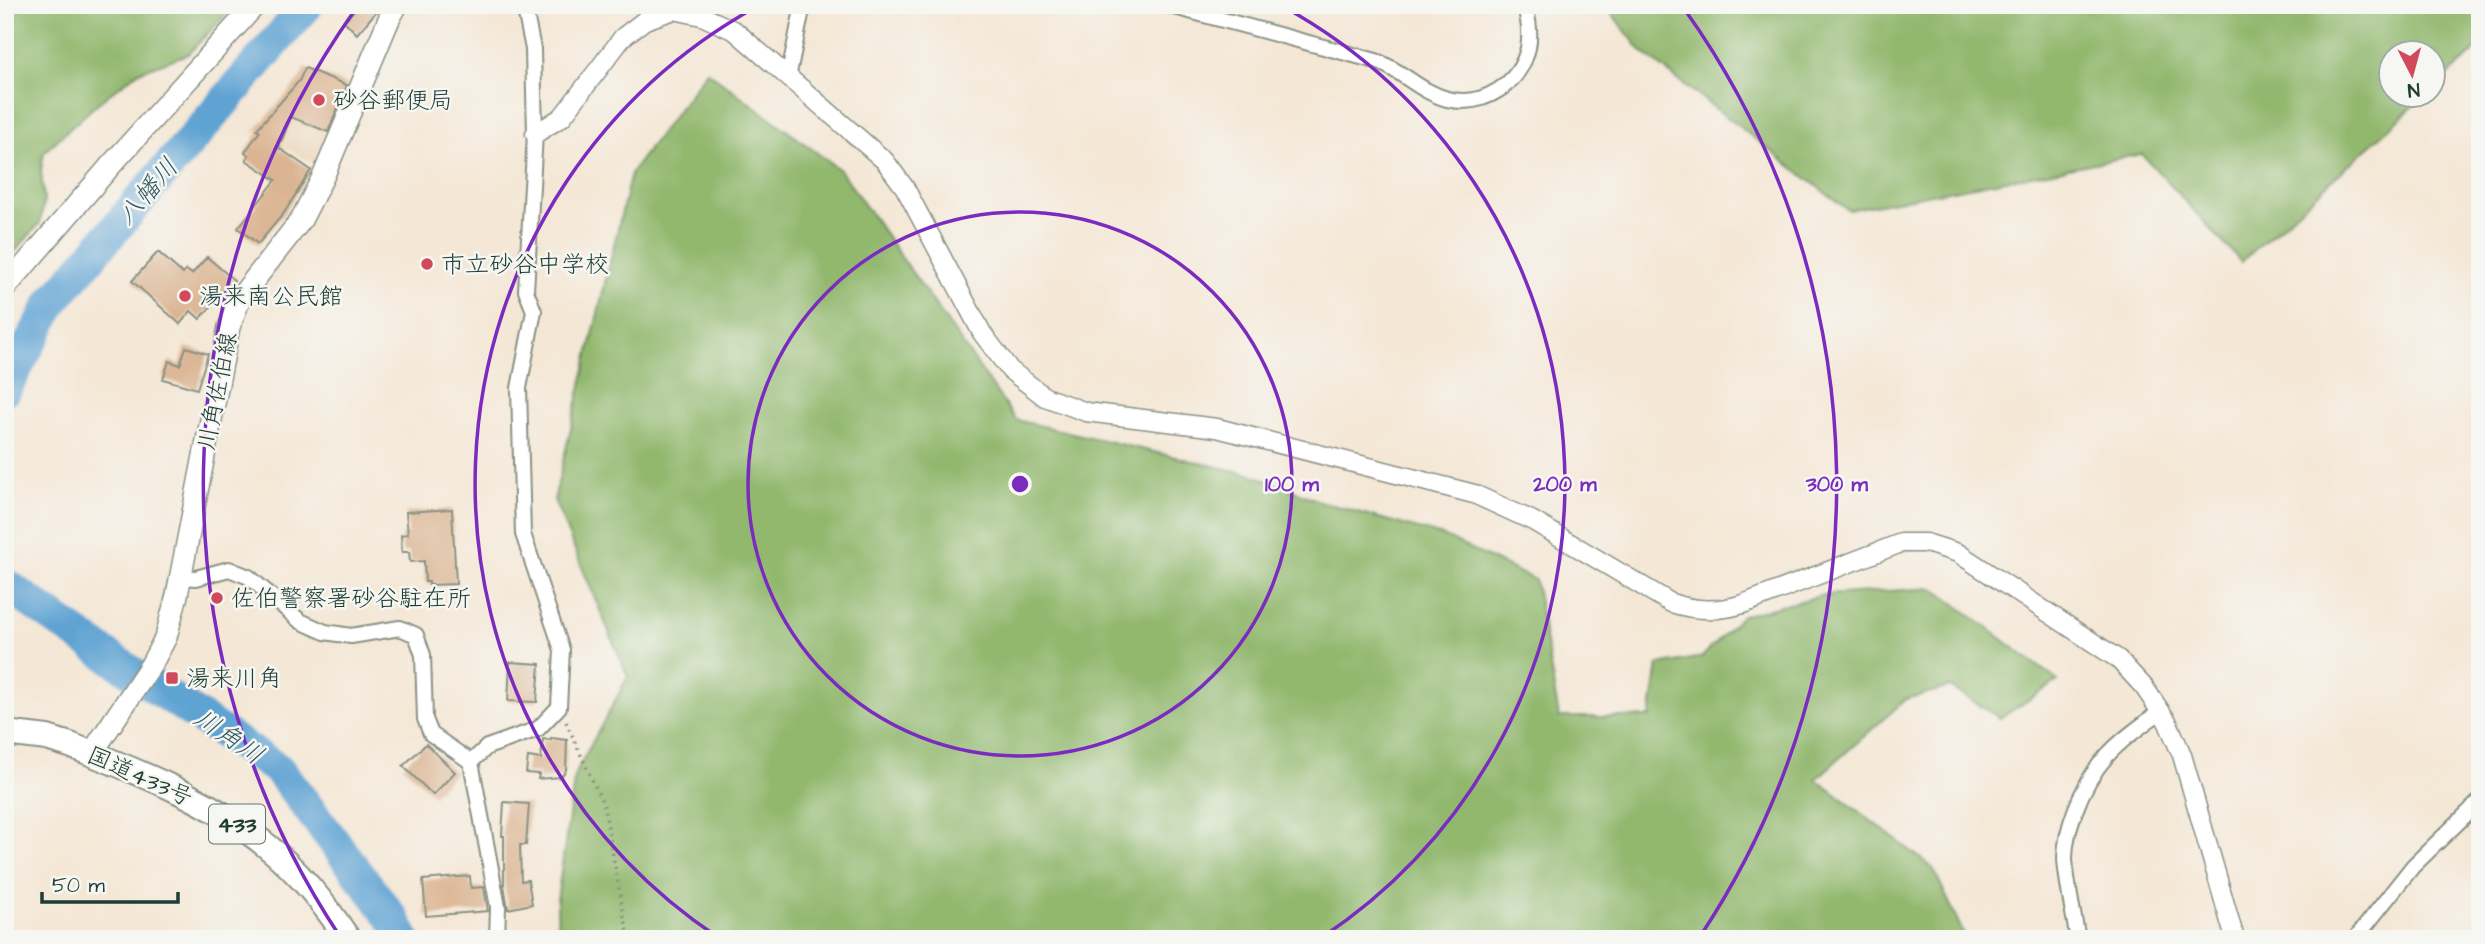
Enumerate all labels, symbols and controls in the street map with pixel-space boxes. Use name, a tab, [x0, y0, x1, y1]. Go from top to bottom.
north arrow	[2376, 38, 2446, 108]
text: N	[2406, 75, 2421, 103]
place label: 砂谷郵便局	[333, 84, 453, 118]
marker: 砂谷郵便局	[311, 92, 327, 108]
water label: 八幡川	[109, 150, 187, 233]
place label: 市立砂谷中学校	[441, 248, 609, 282]
marker: 市立砂谷中学校	[419, 256, 435, 272]
place label: 湯来南公民館	[199, 280, 343, 314]
marker: 湯来南公民館	[177, 288, 193, 304]
street label: 川角佐伯線	[190, 329, 246, 453]
text: 100 m	[1265, 470, 1320, 499]
text: 200 m	[1532, 470, 1597, 499]
text: 300 m	[1805, 470, 1869, 499]
centre of rings	[1008, 472, 1032, 496]
place label: 佐伯警察署砂谷駐在所	[231, 582, 471, 616]
marker: 佐伯警察署砂谷駐在所	[209, 590, 225, 606]
place label: 湯来川角	[186, 662, 282, 696]
marker: 湯来川角	[164, 670, 180, 686]
water label: 川角川	[186, 700, 271, 774]
street label: 国道433号	[81, 738, 198, 815]
road number: 433	[209, 804, 265, 844]
scale bar	[42, 860, 178, 904]
text: 50 m	[52, 871, 106, 900]

